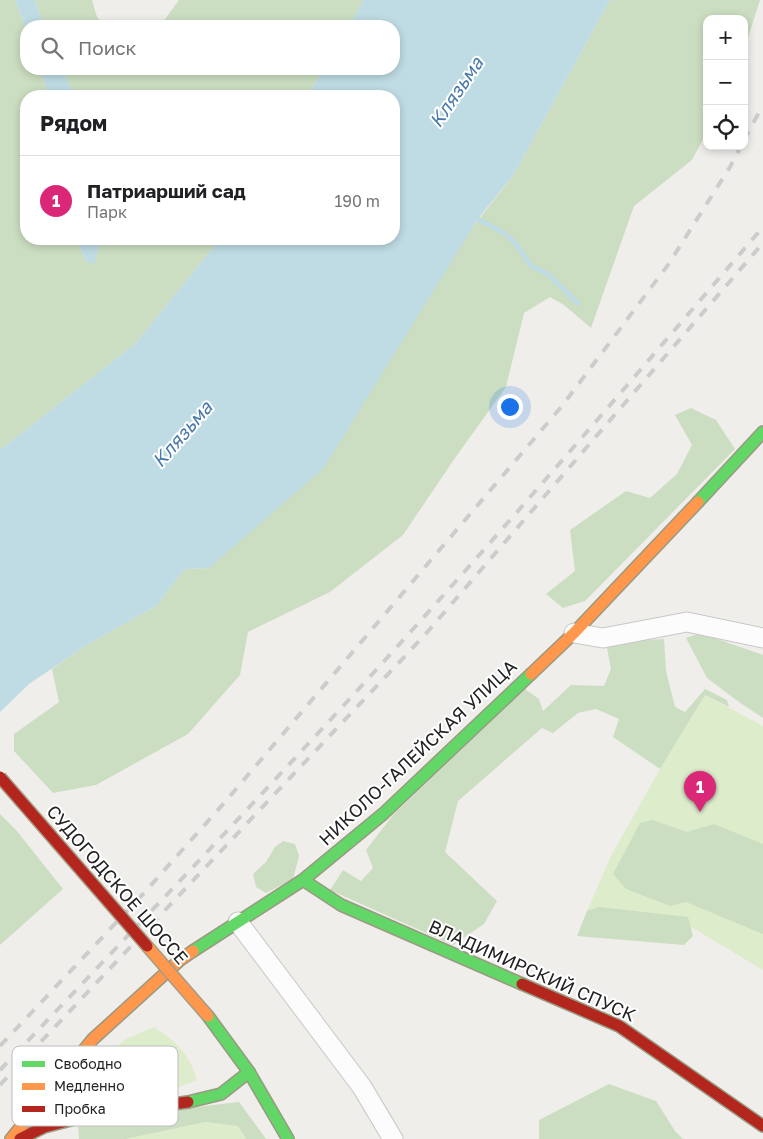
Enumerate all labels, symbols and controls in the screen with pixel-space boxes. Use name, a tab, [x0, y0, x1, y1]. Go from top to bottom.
map controls	[703, 15, 748, 150]
button: +	[703, 15, 748, 60]
search box	[20, 20, 400, 75]
icon: search	[38, 34, 66, 62]
text: Поиск	[78, 36, 137, 59]
water label: Клязьма	[424, 51, 488, 131]
button: −	[703, 60, 748, 105]
button: locate	[703, 105, 748, 150]
text: Рядом	[40, 110, 107, 136]
text: Патриарший сад	[87, 179, 246, 202]
text: 1	[52, 191, 60, 211]
text: 190 m	[334, 191, 380, 211]
text: Парк	[87, 202, 127, 222]
your location	[497, 394, 523, 420]
water label: Клязьма	[147, 395, 217, 471]
street label: НИКОЛО-ГАЛЕЙСКАЯ УЛИЦА	[314, 655, 521, 850]
pin: 1	[684, 771, 716, 812]
street label: СУДОГОДСКОЕ ШОССЕ	[43, 800, 193, 969]
street label: ВЛАДИМИРСКИЙ СПУСК	[426, 914, 640, 1026]
legend	[12, 1046, 178, 1126]
text: Свободно	[54, 1055, 122, 1072]
text: Медленно	[54, 1077, 125, 1094]
text: Пробка	[54, 1100, 106, 1117]

